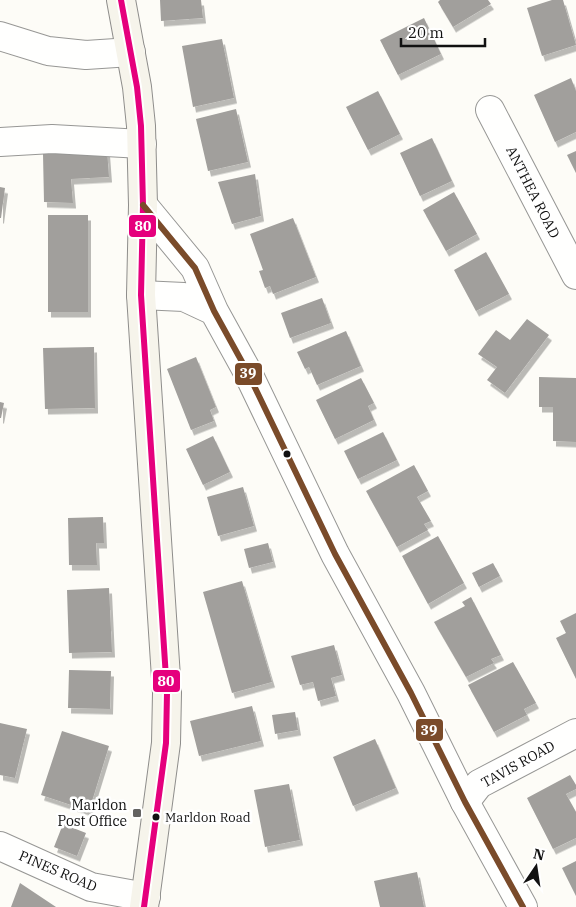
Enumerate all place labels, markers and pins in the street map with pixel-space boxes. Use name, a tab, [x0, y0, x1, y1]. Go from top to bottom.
unlabelled marker	[282, 449, 292, 459]
place label: Marldon Post Office	[57, 796, 127, 830]
marker: Marldon Post Office	[131, 807, 143, 819]
place label: Marldon Road	[165, 809, 251, 826]
marker: Marldon Road	[151, 812, 161, 822]

